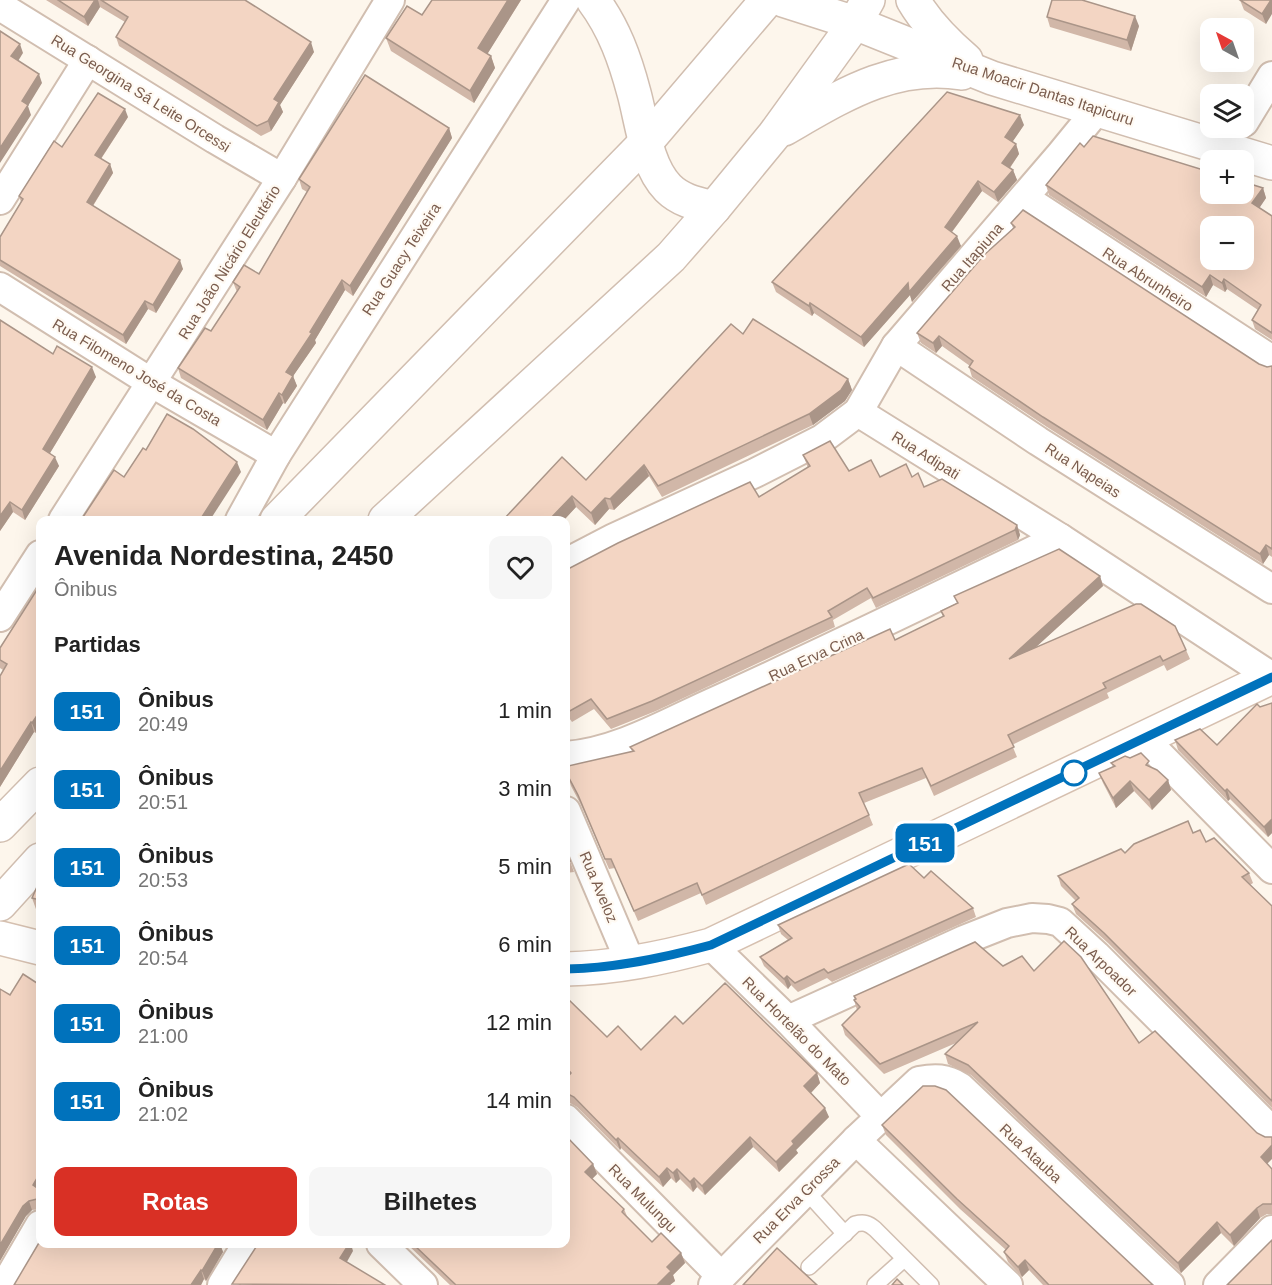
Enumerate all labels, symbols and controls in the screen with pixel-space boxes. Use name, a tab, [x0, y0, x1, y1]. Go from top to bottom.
north arrow	[1200, 18, 1254, 72]
map controls	[1200, 18, 1254, 270]
street label: Rua Georgina Sá Leite Orcessi	[48, 31, 234, 155]
street label: Rua Moacir Dantas Itapicuru	[950, 54, 1136, 128]
button: layers	[1200, 84, 1254, 138]
button: +	[1200, 150, 1254, 204]
street label: Rua João Nicário Eleutério	[175, 182, 283, 342]
street label: Rua Guacy Teixeira	[358, 199, 444, 318]
button: −	[1200, 216, 1254, 270]
street label: Rua Itapiuna	[938, 219, 1007, 295]
street label: Rua Abrunheiro	[1100, 243, 1196, 315]
street label: Rua Filomeno José da Costa	[50, 315, 225, 429]
street label: Rua Adipati	[889, 427, 963, 483]
street label: Rua Napeias	[1042, 439, 1124, 501]
button: heart	[489, 536, 552, 599]
text: Avenida Nordestina, 2450	[54, 540, 394, 571]
text: Ônibus	[54, 578, 117, 600]
street label: Rua Erva Crina	[766, 625, 867, 684]
text: Partidas	[54, 632, 141, 657]
text: Ônibus	[138, 687, 214, 712]
text: 1 min	[498, 698, 552, 723]
text: 151	[69, 700, 105, 723]
text: 20:49	[138, 713, 188, 735]
unlabelled marker	[1061, 760, 1087, 786]
text: Ônibus	[138, 765, 214, 790]
text: 3 min	[498, 776, 552, 801]
text: 151	[69, 778, 105, 801]
text: 20:51	[138, 791, 188, 813]
line badge: 151	[890, 824, 960, 862]
text: 151	[907, 832, 943, 855]
text: Ônibus	[138, 843, 214, 868]
street label: Rua Aveloz	[576, 849, 622, 925]
text: 5 min	[498, 854, 552, 879]
text: 151	[69, 856, 105, 879]
text: 20:53	[138, 869, 188, 891]
text: Ônibus	[138, 921, 214, 946]
street label: Rua Arpoador	[1062, 923, 1140, 999]
text: 6 min	[498, 932, 552, 957]
text: 151	[69, 934, 105, 957]
text: 20:54	[138, 947, 188, 969]
street label: Rua Hortelão do Mato	[739, 973, 855, 1089]
text: Ônibus	[138, 999, 214, 1024]
text: 12 min	[486, 1010, 552, 1035]
text: 151	[69, 1012, 105, 1035]
text: 21:00	[138, 1025, 188, 1047]
text: Ônibus	[138, 1077, 214, 1102]
text: 14 min	[486, 1088, 552, 1113]
text: 151	[69, 1090, 105, 1113]
text: 21:02	[138, 1103, 188, 1125]
street label: Rua Atauba	[997, 1120, 1066, 1186]
street label: Rua Erva Grossa	[749, 1153, 843, 1247]
street label: Rua Mulungu	[605, 1160, 681, 1236]
button: Rotas	[54, 1167, 297, 1236]
button: Bilhetes	[309, 1167, 552, 1236]

